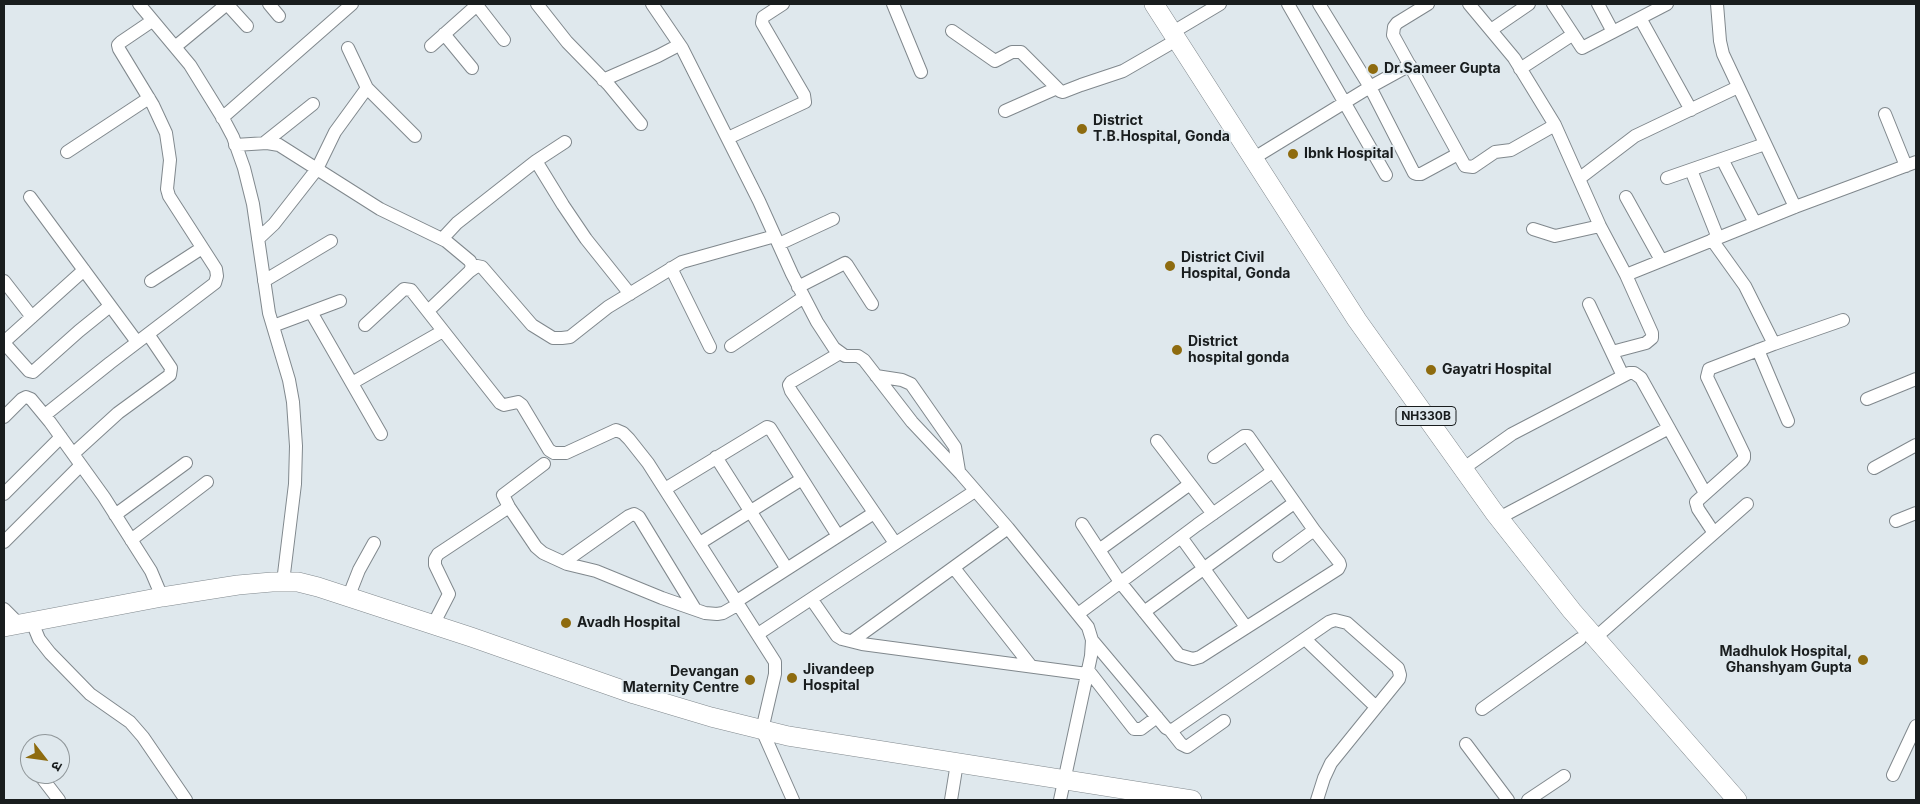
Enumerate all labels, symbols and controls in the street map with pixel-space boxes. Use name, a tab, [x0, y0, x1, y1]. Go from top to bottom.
place label: Dr.Sameer Gupta	[1384, 61, 1501, 77]
marker: Dr.Sameer Gupta	[1366, 62, 1380, 76]
place label: District T.B.Hospital, Gonda	[1093, 113, 1230, 146]
marker: District T.B.Hospital, Gonda	[1075, 122, 1089, 136]
place label: Ibnk Hospital	[1304, 146, 1394, 162]
marker: Ibnk Hospital	[1286, 147, 1300, 161]
place label: District Civil Hospital, Gonda	[1181, 250, 1290, 282]
marker: District Civil Hospital, Gonda	[1163, 259, 1177, 273]
place label: District hospital gonda	[1188, 334, 1289, 367]
marker: District hospital gonda	[1170, 343, 1184, 357]
place label: Gayatri Hospital	[1442, 362, 1551, 378]
marker: Gayatri Hospital	[1424, 363, 1438, 377]
road number: NH330B	[1396, 406, 1456, 426]
place label: Avadh Hospital	[577, 615, 680, 631]
marker: Avadh Hospital	[559, 616, 573, 630]
place label: Madhulok Hospital, Ghanshyam Gupta	[1719, 644, 1852, 676]
marker: Madhulok Hospital, Ghanshyam Gupta	[1856, 653, 1870, 667]
place label: Jivandeep Hospital	[803, 662, 874, 694]
place label: Devangan Maternity Centre	[623, 664, 739, 696]
marker: Jivandeep Hospital	[785, 671, 799, 685]
marker: Devangan Maternity Centre	[743, 673, 757, 687]
north arrow	[20, 734, 70, 784]
text: उ	[48, 758, 67, 774]

